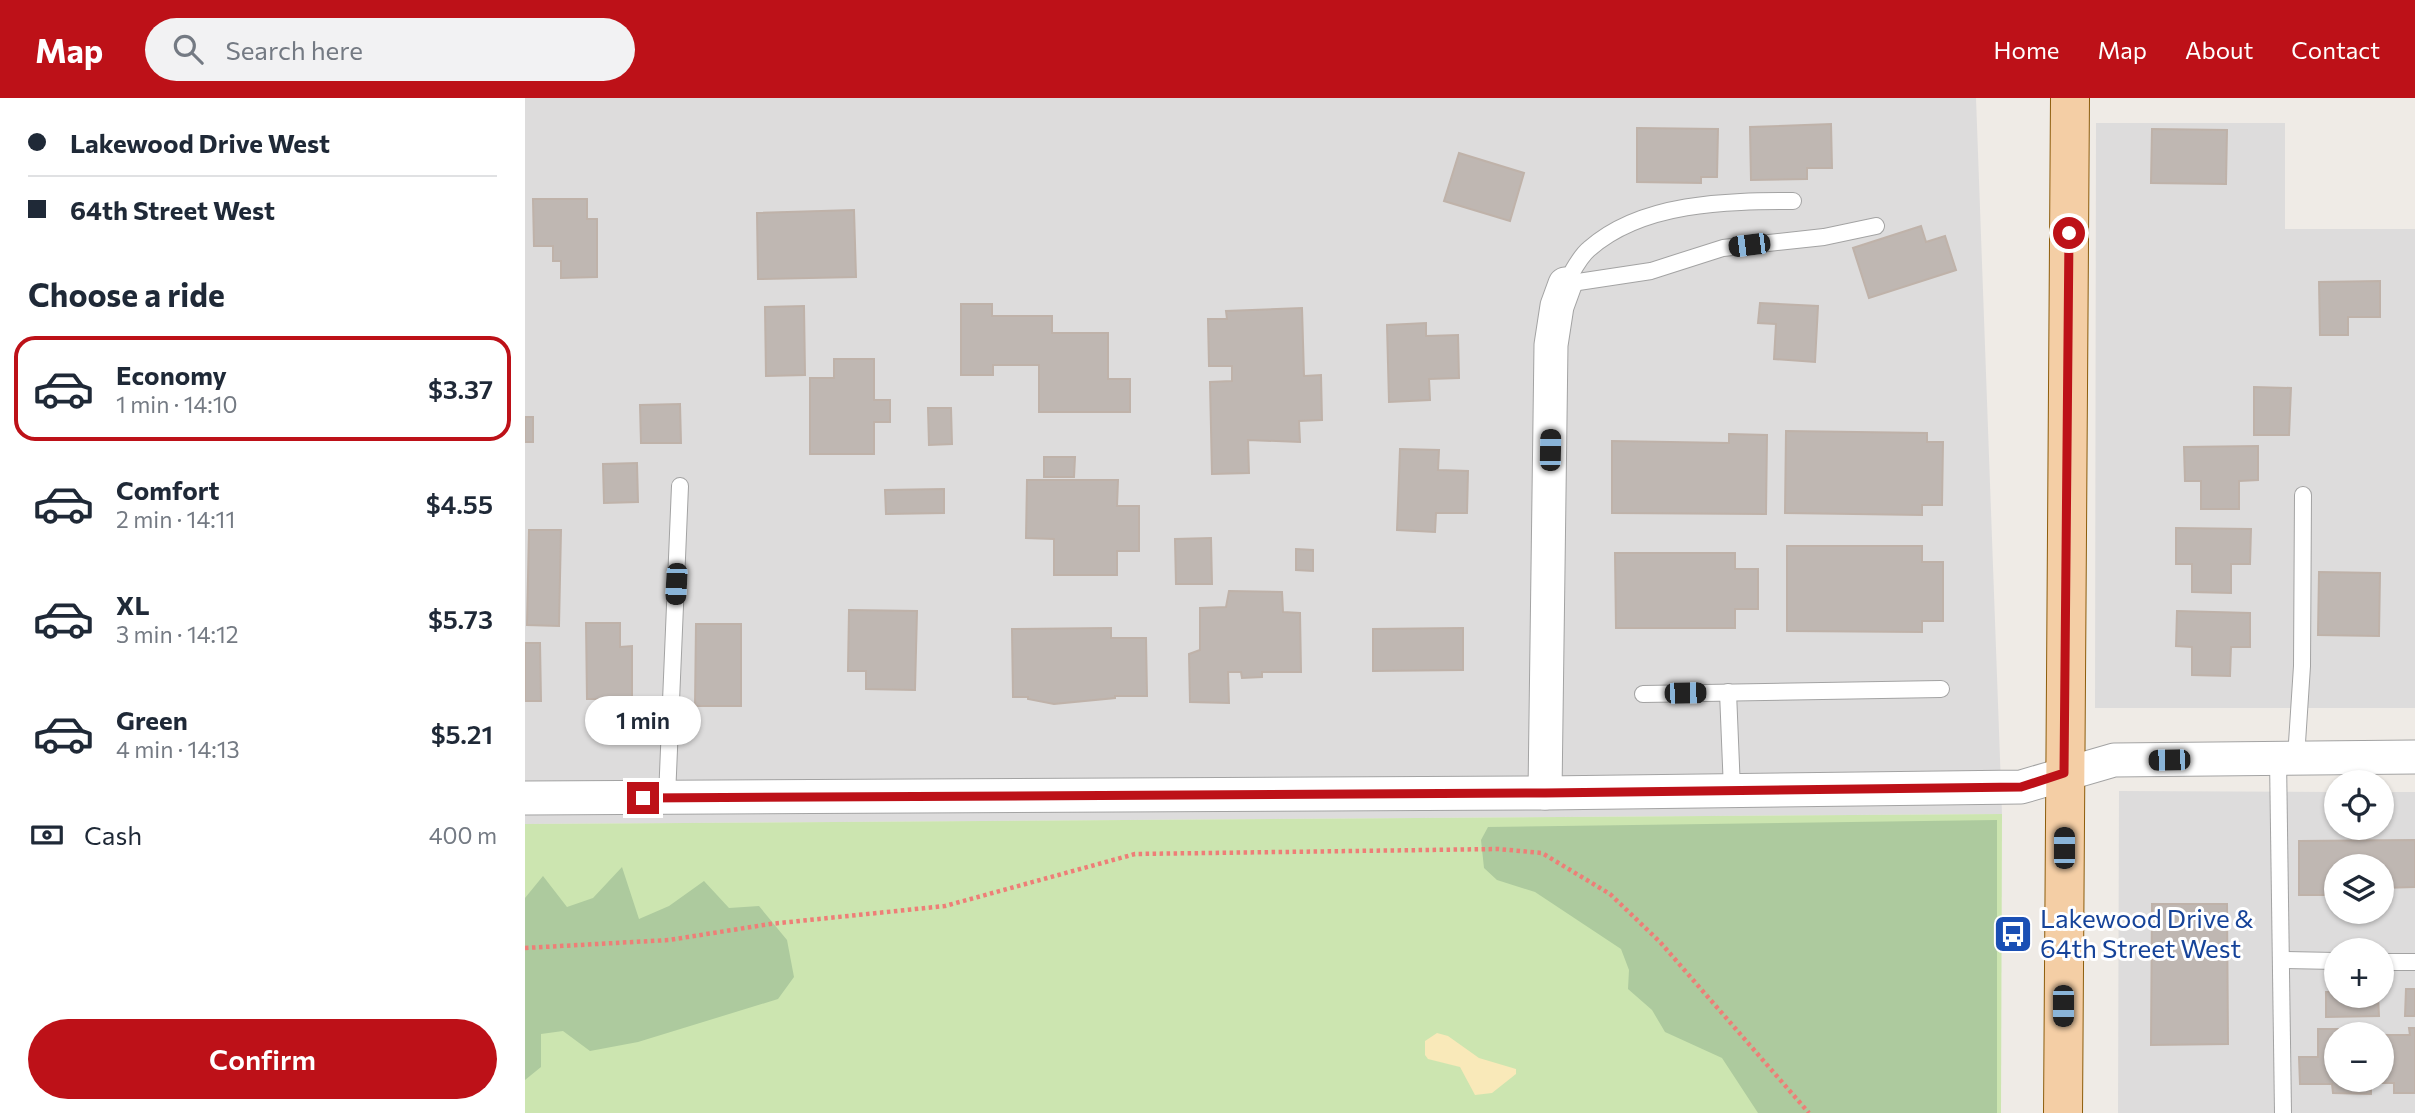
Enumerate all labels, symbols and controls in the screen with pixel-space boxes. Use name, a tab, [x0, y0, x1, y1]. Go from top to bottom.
search box	[145, 18, 635, 81]
text: Map	[35, 29, 103, 70]
icon: search	[169, 30, 207, 68]
text: Search here	[225, 34, 363, 65]
text: Home	[1994, 35, 2060, 64]
text: Map	[2098, 35, 2147, 64]
text: About	[2185, 35, 2253, 64]
text: Contact	[2291, 35, 2380, 64]
text: Lakewood Drive West	[70, 127, 330, 158]
text: 64th Street West	[70, 194, 275, 225]
route start	[2053, 217, 2085, 249]
car	[1727, 232, 1772, 258]
text: Choose a ride	[28, 274, 225, 314]
icon: car	[32, 357, 95, 420]
text: Economy	[116, 359, 227, 390]
text: $3.37	[428, 373, 493, 404]
text: 1 min · 14:10	[116, 390, 238, 418]
car	[1540, 429, 1561, 471]
icon: car	[32, 472, 95, 535]
text: Comfort	[116, 474, 219, 505]
text: $4.55	[426, 488, 493, 519]
text: 2 min · 14:11	[116, 505, 235, 533]
car	[665, 562, 688, 606]
icon: car	[32, 587, 95, 650]
text: XL	[116, 589, 150, 620]
text: $5.73	[428, 603, 493, 634]
text: 3 min · 14:12	[116, 620, 239, 648]
car	[1664, 682, 1707, 704]
callout: 1 min	[585, 696, 701, 746]
icon: car	[32, 702, 95, 765]
text: Green	[116, 704, 188, 735]
text: 1 min	[616, 706, 670, 734]
text: $5.21	[431, 718, 493, 749]
text: 4 min · 14:13	[116, 735, 240, 763]
car	[2148, 749, 2191, 771]
map controls	[2324, 770, 2394, 1092]
button: locate	[2324, 770, 2394, 840]
route end	[627, 782, 659, 814]
icon: cash	[28, 816, 66, 854]
text: Cash	[84, 819, 142, 850]
text: 400 m	[429, 821, 497, 849]
car	[2054, 827, 2075, 869]
button: layers	[2324, 854, 2394, 924]
place label: Lakewood Drive & 64th Street West	[2040, 902, 2254, 963]
bus stop icon: Lakewood Drive & 64th Street West	[1992, 913, 2034, 955]
button: +	[2324, 938, 2394, 1008]
car	[2053, 985, 2074, 1027]
button: Confirm	[28, 1019, 497, 1099]
button: −	[2324, 1022, 2394, 1092]

